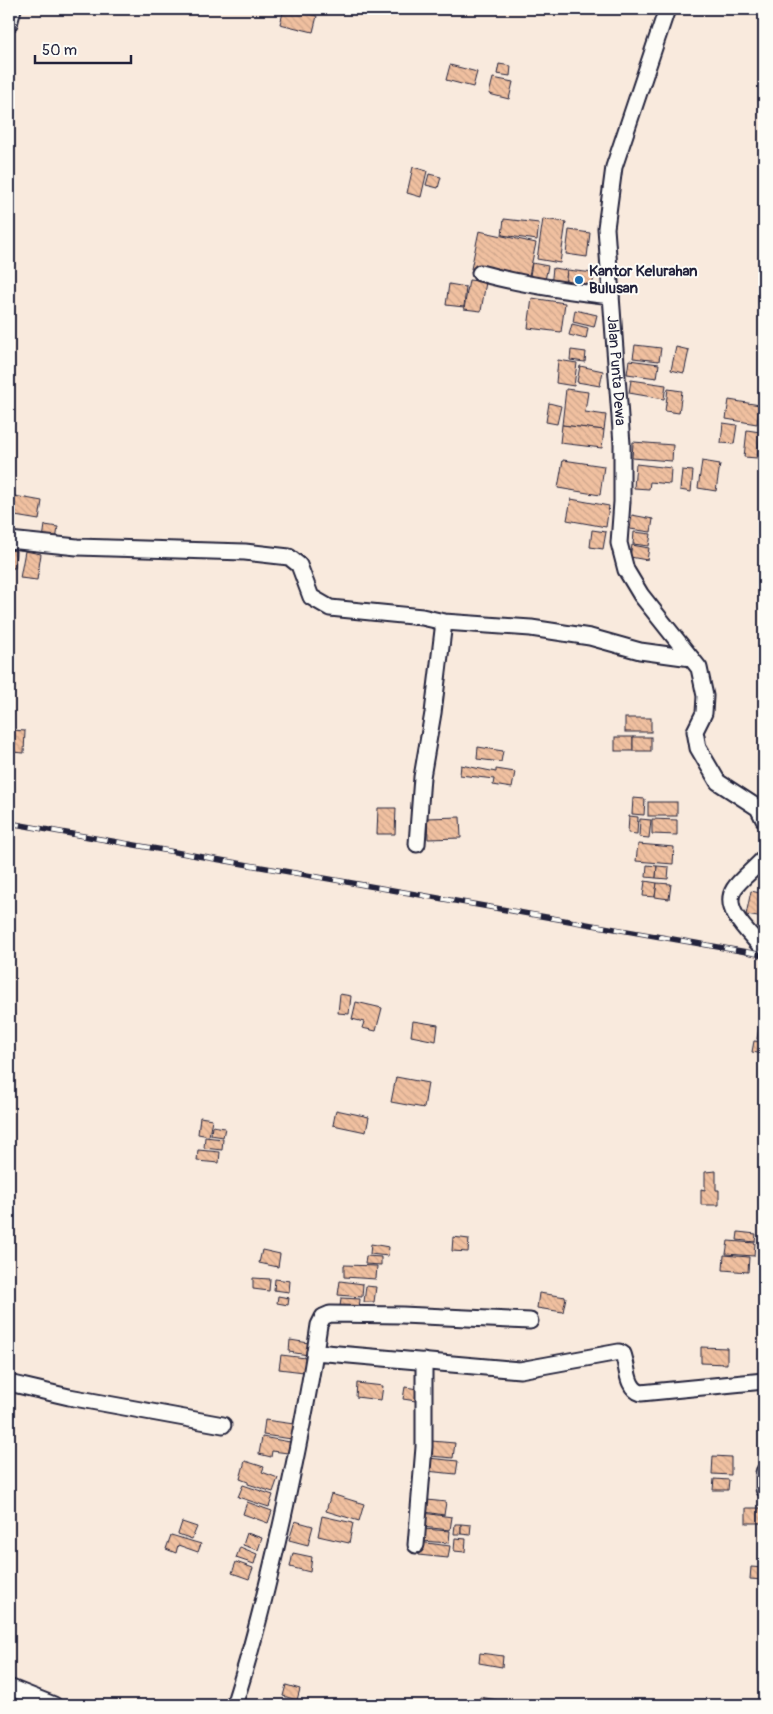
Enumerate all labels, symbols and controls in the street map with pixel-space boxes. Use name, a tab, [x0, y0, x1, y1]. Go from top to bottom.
scale bar	[35, 32, 131, 64]
text: 50 m	[42, 41, 77, 60]
place label: Kantor Kelurahan Bulusan	[589, 262, 698, 298]
marker: Kantor Kelurahan Bulusan	[573, 274, 585, 286]
street label: Jalan Punta Dewa	[603, 315, 630, 426]

